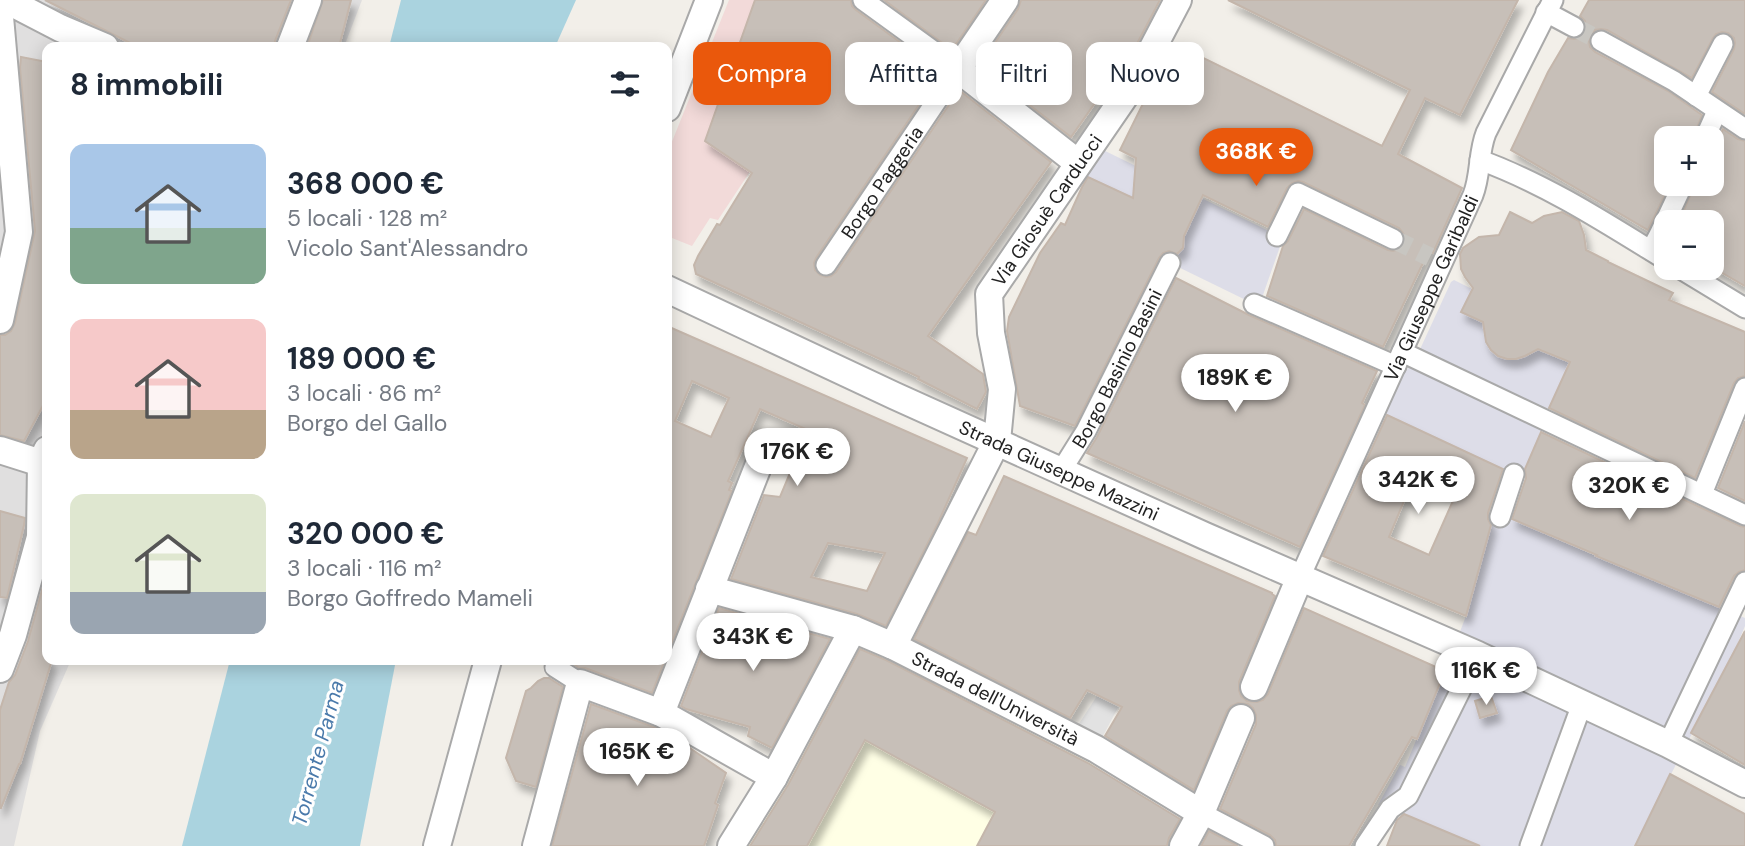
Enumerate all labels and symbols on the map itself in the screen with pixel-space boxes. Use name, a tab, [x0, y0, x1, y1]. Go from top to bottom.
street label: Borgo Paggeria	[835, 121, 929, 243]
pin: 368K €	[1199, 128, 1313, 188]
street label: Via Giosuè Carducci	[986, 129, 1108, 291]
street label: Via Giuseppe Garibaldi	[1378, 191, 1484, 385]
street label: Borgo Basinio Basini	[1066, 285, 1168, 453]
pin: 189K €	[1178, 354, 1292, 414]
street label: Strada Giuseppe Mazzini	[955, 414, 1163, 526]
pin: 176K €	[740, 428, 854, 488]
pin: 342K €	[1361, 456, 1475, 516]
pin: 320K €	[1572, 462, 1686, 522]
pin: 343K €	[696, 614, 810, 673]
street label: Strada dell'Università	[908, 645, 1084, 751]
pin: 116K €	[1429, 648, 1543, 707]
water label: Torrente Parma	[285, 677, 351, 829]
pin: 165K €	[580, 728, 694, 788]

